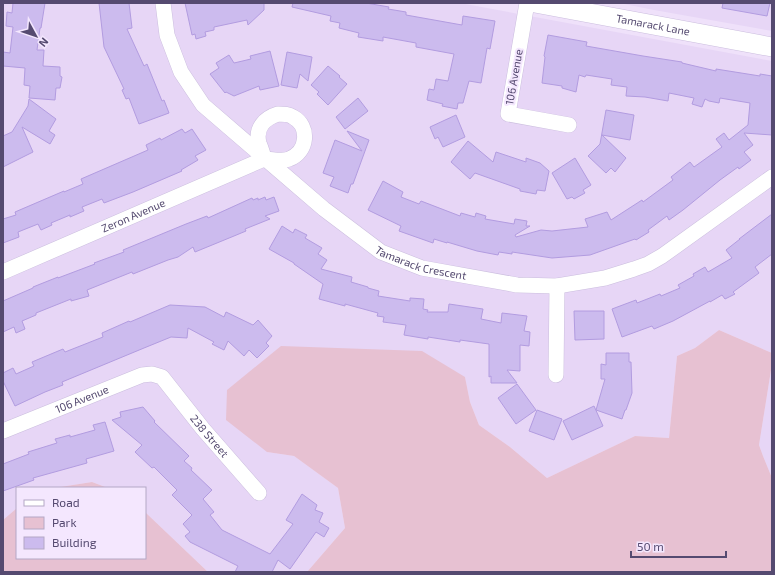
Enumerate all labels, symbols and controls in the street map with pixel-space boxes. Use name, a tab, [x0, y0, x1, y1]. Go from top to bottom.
street label: Tamarack Lane	[615, 11, 691, 38]
north arrow	[16, 16, 56, 56]
text: N	[36, 36, 52, 50]
street label: 106 Avenue	[502, 48, 525, 106]
street label: Zeron Avenue	[99, 196, 167, 235]
street label: Tamarack Crescent	[373, 243, 468, 282]
street label: 106 Avenue	[53, 382, 110, 415]
street label: 238 Street	[188, 412, 232, 460]
legend	[16, 487, 146, 559]
text: Road	[52, 495, 80, 509]
text: Park	[52, 515, 77, 529]
scale bar	[631, 533, 726, 559]
text: Building	[52, 535, 97, 549]
text: 50 m	[637, 539, 664, 553]

